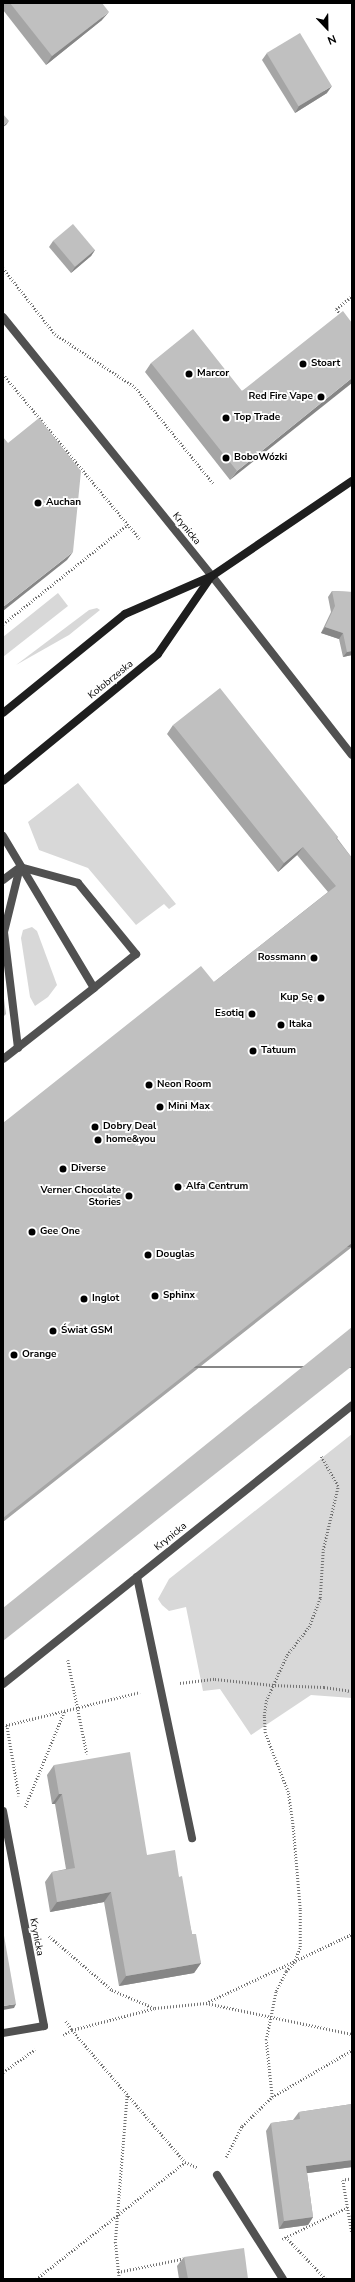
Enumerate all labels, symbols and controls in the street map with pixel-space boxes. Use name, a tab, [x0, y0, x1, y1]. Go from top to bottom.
north arrow	[307, 8, 347, 48]
text: N	[325, 31, 338, 48]
place label: Stoart	[311, 358, 340, 370]
marker: Stoart	[298, 359, 308, 369]
place label: Marcor	[197, 368, 229, 380]
marker: Marcor	[184, 369, 194, 379]
place label: Red Fire Vape	[249, 391, 313, 403]
marker: Red Fire Vape	[316, 392, 326, 402]
place label: Top Trade	[234, 412, 280, 424]
marker: Top Trade	[221, 413, 231, 423]
place label: BoboWózki	[234, 452, 287, 464]
marker: BoboWózki	[221, 453, 231, 463]
place label: Auchan	[46, 497, 81, 509]
marker: Auchan	[33, 498, 43, 508]
street label: Krynicka	[169, 510, 203, 548]
street label: Kołobrzeska	[86, 658, 136, 702]
place label: Rossmann	[258, 952, 306, 964]
marker: Rossmann	[309, 953, 319, 963]
place label: Kup Sę	[280, 992, 313, 1004]
marker: Kup Sę	[316, 993, 326, 1003]
place label: Esotiq	[215, 1008, 244, 1020]
marker: Esotiq	[247, 1009, 257, 1019]
place label: Itaka	[289, 1019, 312, 1031]
marker: Itaka	[276, 1020, 286, 1030]
place label: Tatuum	[261, 1045, 296, 1057]
marker: Tatuum	[248, 1046, 258, 1056]
place label: Neon Room	[157, 1079, 211, 1091]
marker: Neon Room	[144, 1080, 154, 1090]
place label: Mini Max	[168, 1101, 210, 1113]
marker: Mini Max	[155, 1102, 165, 1112]
place label: Dobry Deal	[103, 1121, 156, 1133]
marker: Dobry Deal	[90, 1122, 100, 1132]
place label: home&you	[106, 1134, 156, 1146]
marker: home&you	[93, 1135, 103, 1145]
place label: Diverse	[71, 1163, 106, 1175]
marker: Diverse	[58, 1164, 68, 1174]
place label: Alfa Centrum	[186, 1181, 248, 1193]
marker: Alfa Centrum	[173, 1182, 183, 1192]
place label: Verner Chocolate Stories	[41, 1184, 121, 1208]
marker: Verner Chocolate Stories	[124, 1191, 134, 1201]
place label: Gee One	[40, 1226, 80, 1238]
marker: Gee One	[27, 1227, 37, 1237]
place label: Douglas	[156, 1249, 195, 1261]
marker: Douglas	[143, 1250, 153, 1260]
place label: Sphinx	[163, 1290, 195, 1302]
marker: Sphinx	[150, 1291, 160, 1301]
place label: Inglot	[92, 1293, 119, 1305]
marker: Inglot	[79, 1294, 89, 1304]
place label: Świat GSM	[61, 1325, 113, 1337]
marker: Świat GSM	[48, 1326, 58, 1336]
place label: Orange	[22, 1349, 56, 1361]
marker: Orange	[9, 1350, 19, 1360]
street label: Krynicka	[152, 1520, 190, 1554]
street label: Krynicka	[26, 1917, 46, 1957]

